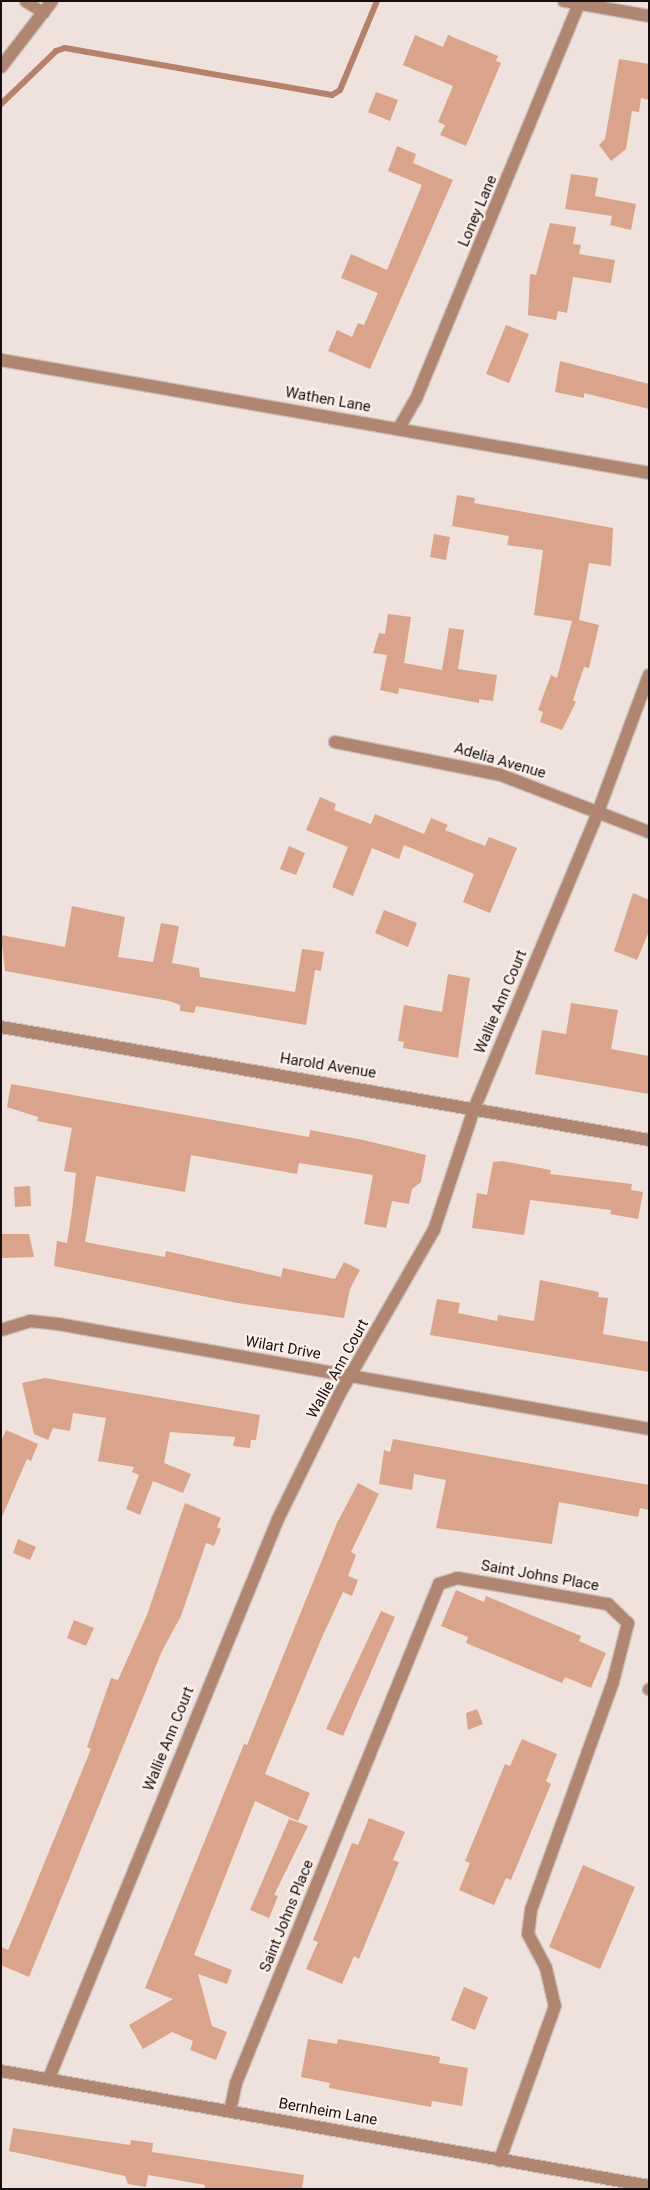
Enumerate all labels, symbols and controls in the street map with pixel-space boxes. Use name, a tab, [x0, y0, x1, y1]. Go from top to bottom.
street label: Loney Lane	[455, 172, 501, 250]
street label: Wathen Lane	[284, 384, 372, 416]
street label: Adelia Avenue	[452, 739, 548, 783]
street label: Wallie Ann Court	[471, 947, 531, 1057]
street label: Harold Avenue	[279, 1050, 377, 1082]
street label: Wallie Ann Court	[303, 1316, 373, 1422]
street label: Wilart Drive	[244, 1332, 322, 1364]
street label: Saint Johns Place	[480, 1557, 600, 1595]
street label: Wallie Ann Court	[140, 1684, 198, 1794]
street label: Saint Johns Place	[256, 1857, 318, 1975]
street label: Bernheim Lane	[277, 2094, 379, 2130]

